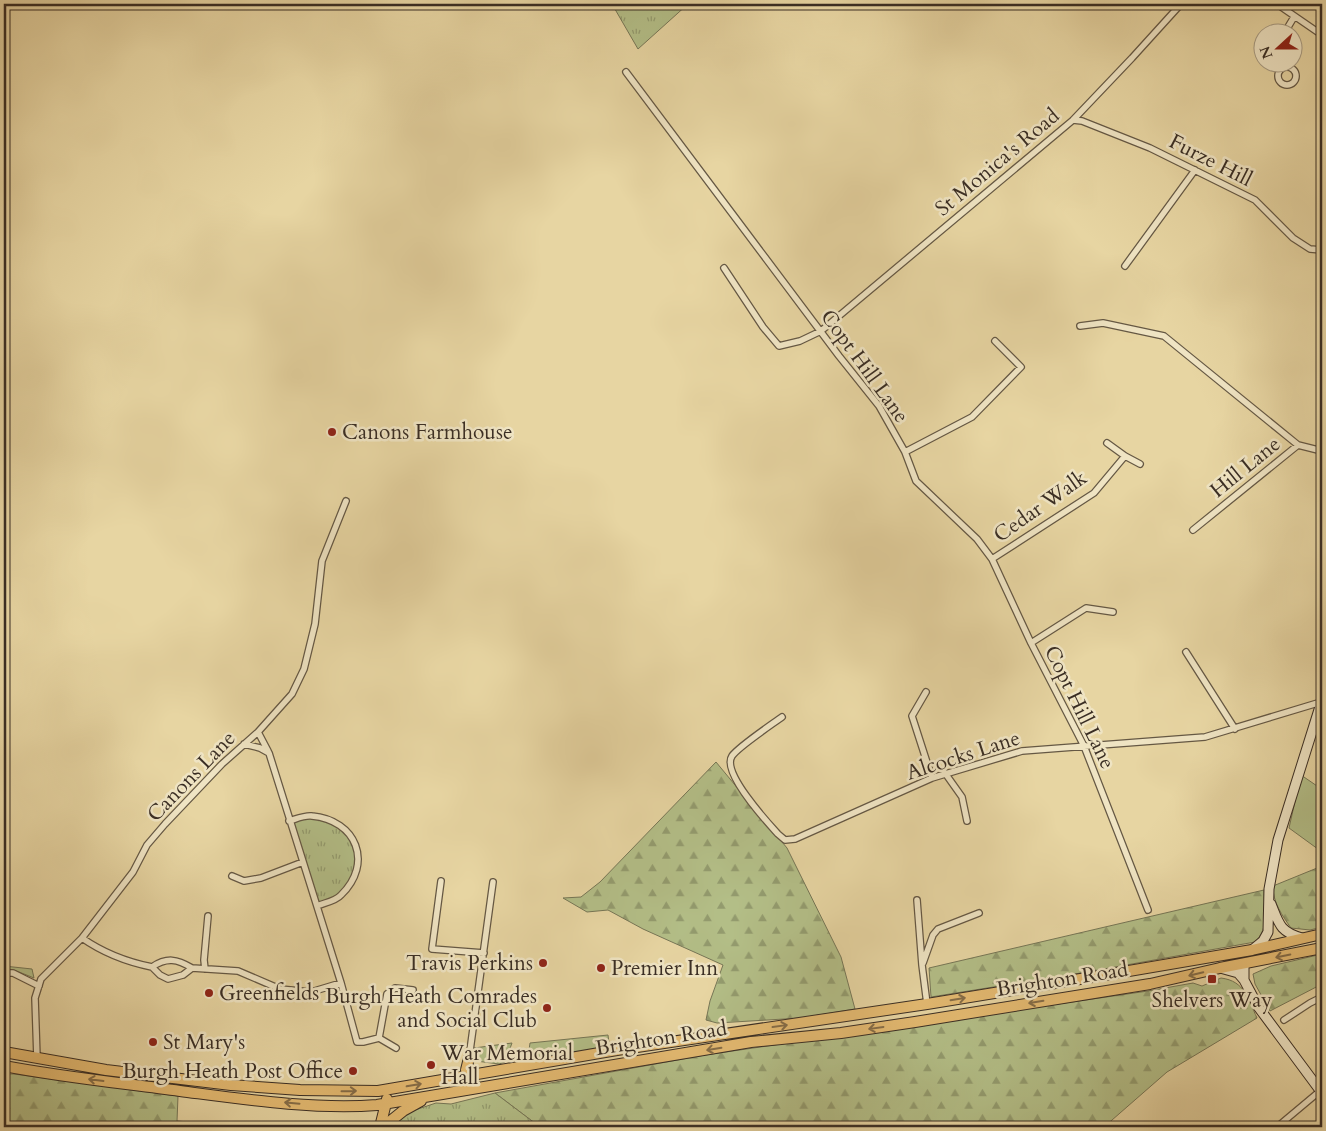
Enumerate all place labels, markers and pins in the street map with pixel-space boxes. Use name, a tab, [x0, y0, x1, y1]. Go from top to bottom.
place label: Canons Farmhouse	[342, 418, 512, 447]
marker: Canons Farmhouse	[326, 426, 338, 438]
place label: Travis Perkins	[406, 949, 533, 978]
place label: Premier Inn	[611, 954, 718, 983]
marker: Travis Perkins	[537, 957, 549, 969]
marker: Premier Inn	[595, 962, 607, 974]
marker: Shelvers Way	[1206, 973, 1218, 985]
place label: Greenfields	[219, 979, 319, 1008]
place label: Burgh Heath Comrades and Social Club	[325, 982, 537, 1035]
place label: Shelvers Way	[1152, 986, 1272, 1015]
marker: Greenfields	[203, 987, 215, 999]
marker: Burgh Heath Comrades and Social Club	[541, 1002, 553, 1014]
place label: St Mary's	[163, 1028, 245, 1057]
marker: St Mary's	[147, 1036, 159, 1048]
place label: War Memorial Hall	[440, 1039, 573, 1092]
place label: Burgh Heath Post Office	[122, 1057, 343, 1086]
marker: War Memorial Hall	[425, 1059, 437, 1071]
marker: Burgh Heath Post Office	[347, 1065, 359, 1077]

